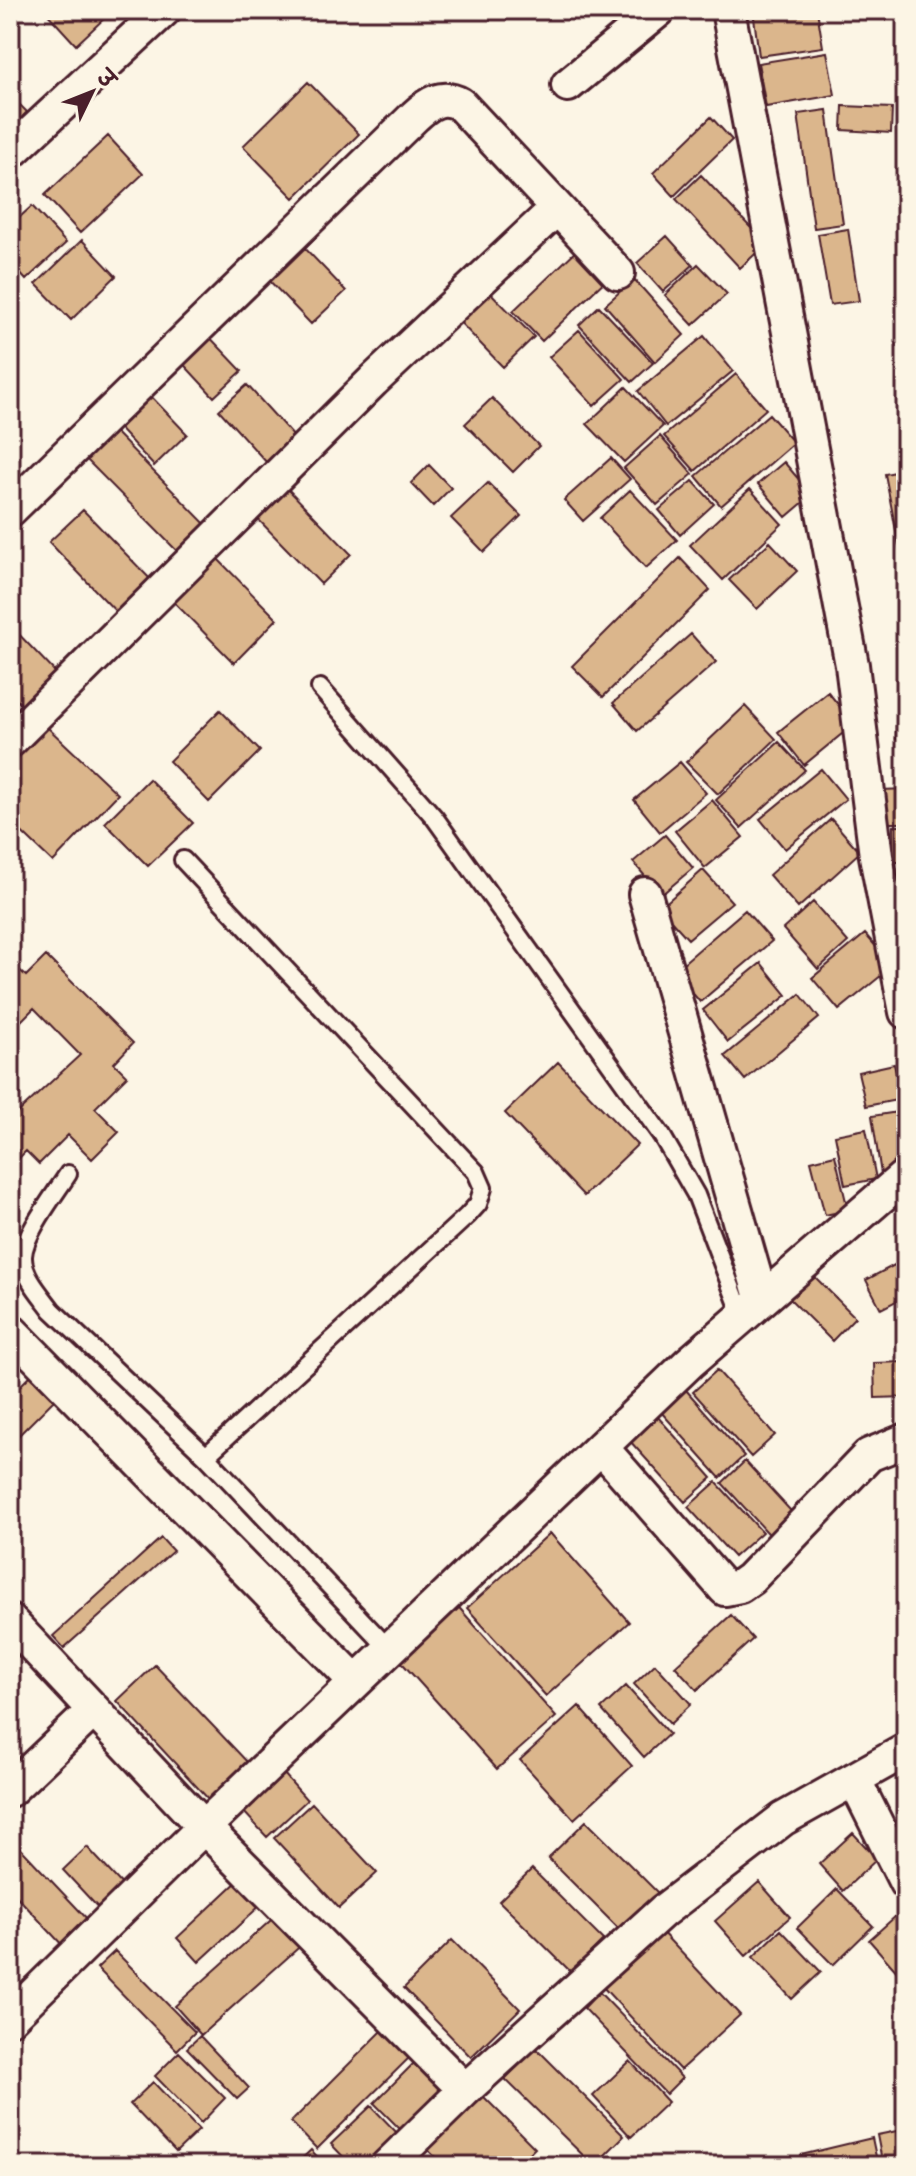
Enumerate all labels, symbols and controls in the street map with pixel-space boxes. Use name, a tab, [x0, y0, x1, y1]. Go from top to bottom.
north arrow	[52, 52, 132, 132]
text: उ	[90, 63, 122, 95]

